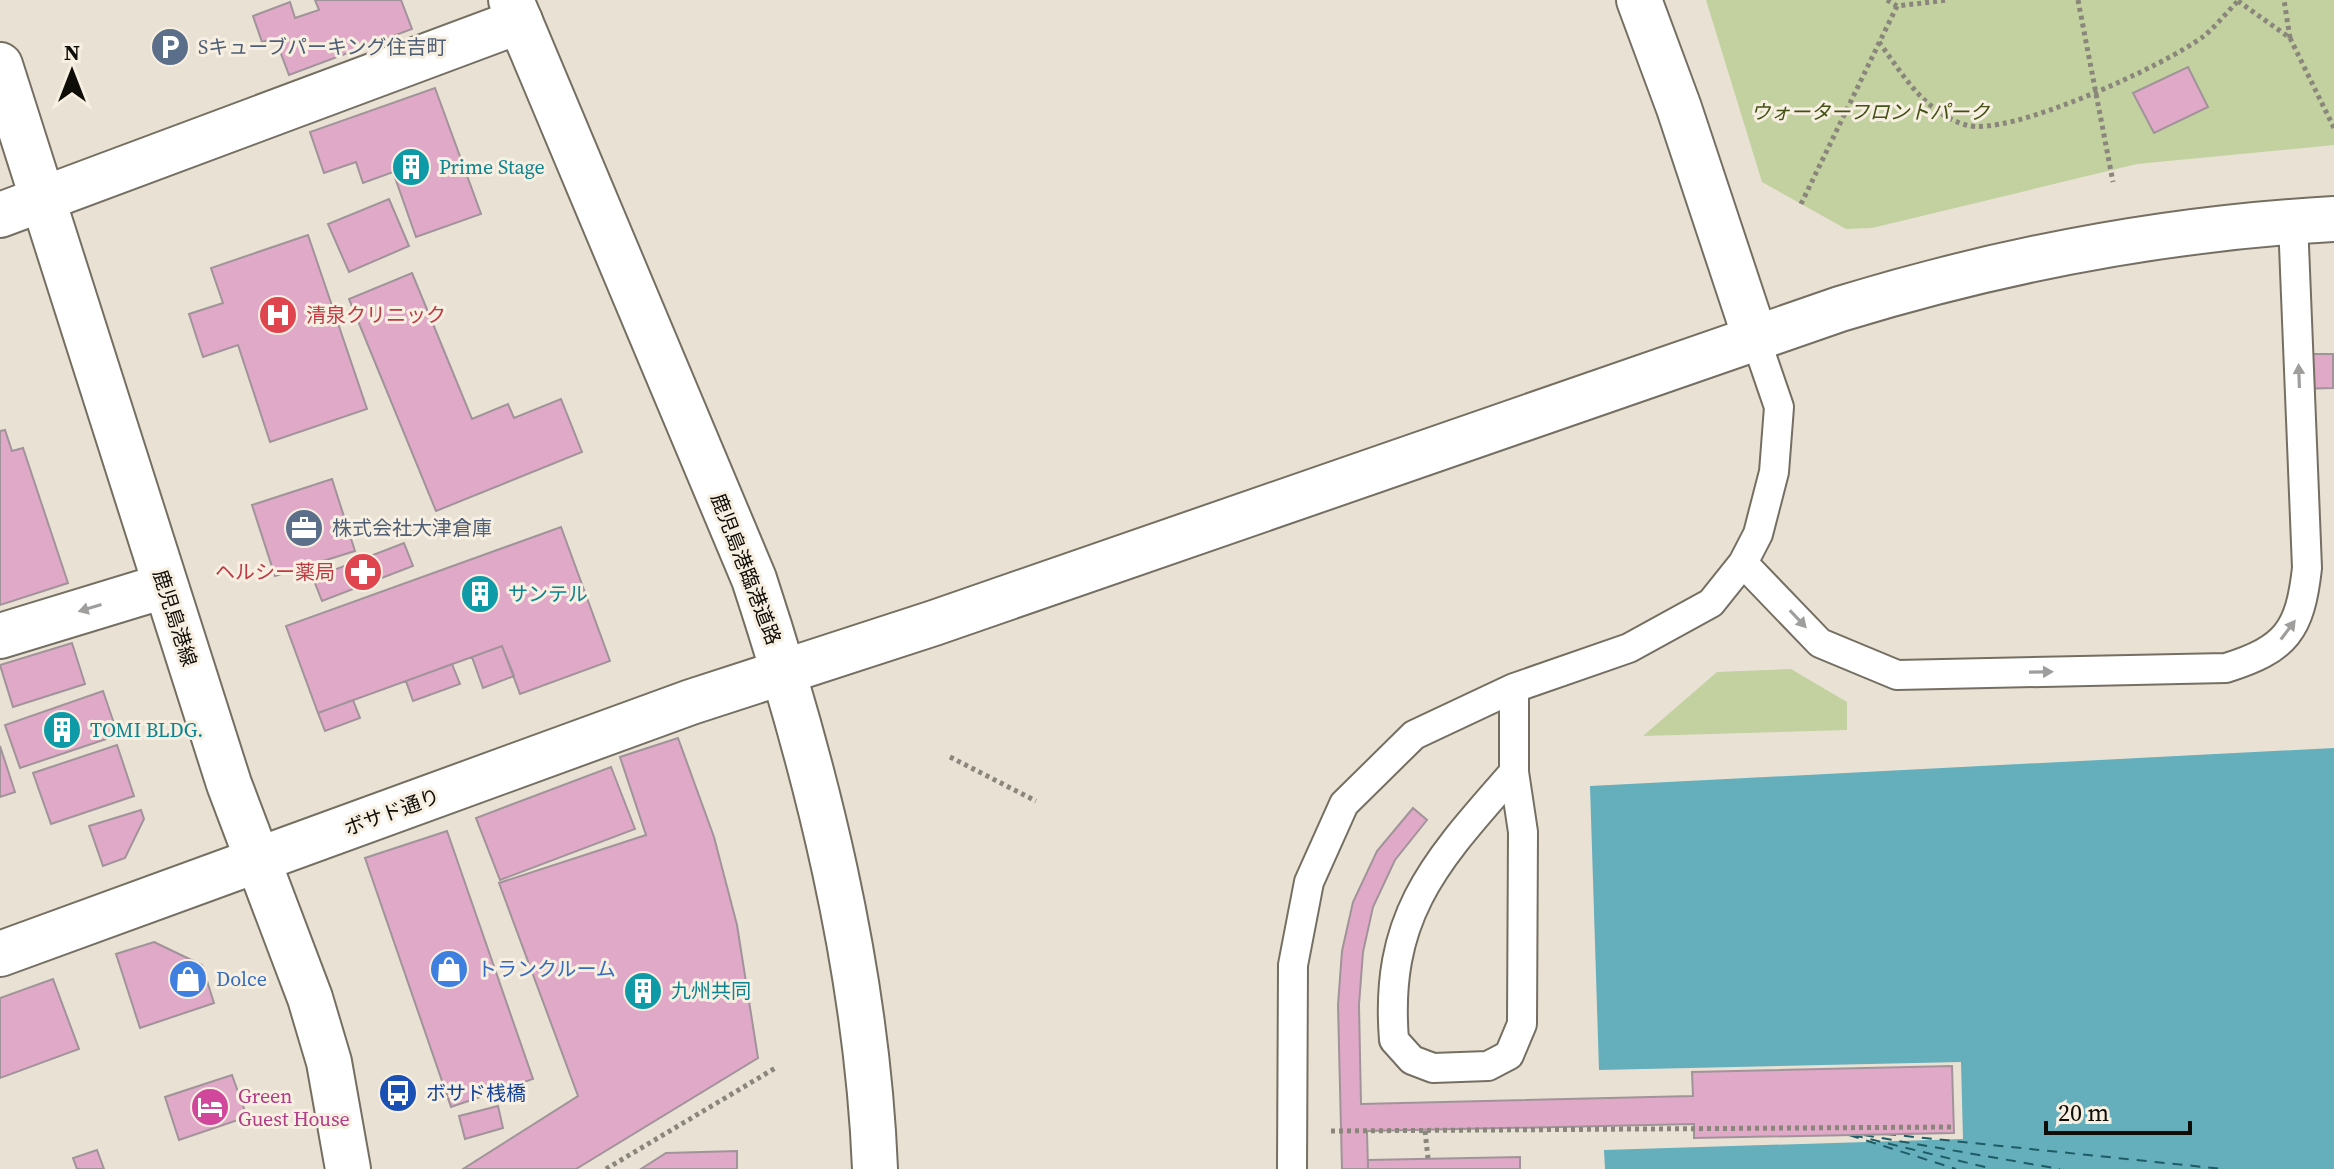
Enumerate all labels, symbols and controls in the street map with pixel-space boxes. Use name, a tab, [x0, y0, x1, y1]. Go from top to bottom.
parking icon: Sキューブパーキング住吉町	[149, 26, 191, 68]
north arrow	[32, 32, 112, 112]
place label: Sキューブパーキング住吉町	[198, 33, 446, 61]
text: N	[64, 37, 80, 67]
park label: ウォーターフロントパーク	[1751, 98, 1990, 126]
building icon: Prime Stage	[390, 146, 432, 188]
place label: Prime Stage	[439, 153, 545, 181]
hospital icon: 清泉クリニック	[257, 294, 299, 336]
place label: 清泉クリニック	[306, 301, 446, 329]
one-way arrow	[2293, 363, 2306, 388]
street label: 鹿児島港臨港道路	[704, 489, 788, 649]
office icon: 株式会社大津倉庫	[283, 507, 325, 549]
place label: 株式会社大津倉庫	[332, 514, 492, 542]
pharmacy icon: ヘルシー薬局	[342, 551, 384, 593]
place label: ヘルシー薬局	[215, 558, 335, 586]
street label: 鹿児島港線	[146, 566, 204, 670]
building icon: サンテル	[459, 573, 501, 615]
place label: サンテル	[508, 580, 588, 608]
one-way arrow	[77, 602, 101, 615]
one-way arrow	[1789, 609, 1807, 628]
one-way arrow	[2279, 620, 2295, 641]
one-way arrow	[2029, 666, 2054, 678]
building icon: TOMI BLDG.	[41, 709, 83, 751]
place label: TOMI BLDG.	[90, 716, 203, 744]
street label: ボサド通り	[340, 782, 444, 842]
shop icon: トランクルーム	[428, 948, 470, 990]
place label: トランクルーム	[477, 955, 616, 983]
shop icon: Dolce	[167, 958, 209, 1000]
place label: Dolce	[216, 965, 267, 993]
building icon: 九州共同	[622, 970, 664, 1012]
place label: 九州共同	[671, 977, 751, 1005]
bus stop icon: ボサド桟橋	[377, 1072, 419, 1114]
place label: ボサド桟橋	[426, 1079, 526, 1107]
place label: Green Guest House	[238, 1082, 350, 1133]
scale bar	[2046, 1085, 2190, 1135]
hotel icon: Green Guest House	[189, 1086, 231, 1128]
text: 20 m	[2058, 1096, 2109, 1129]

